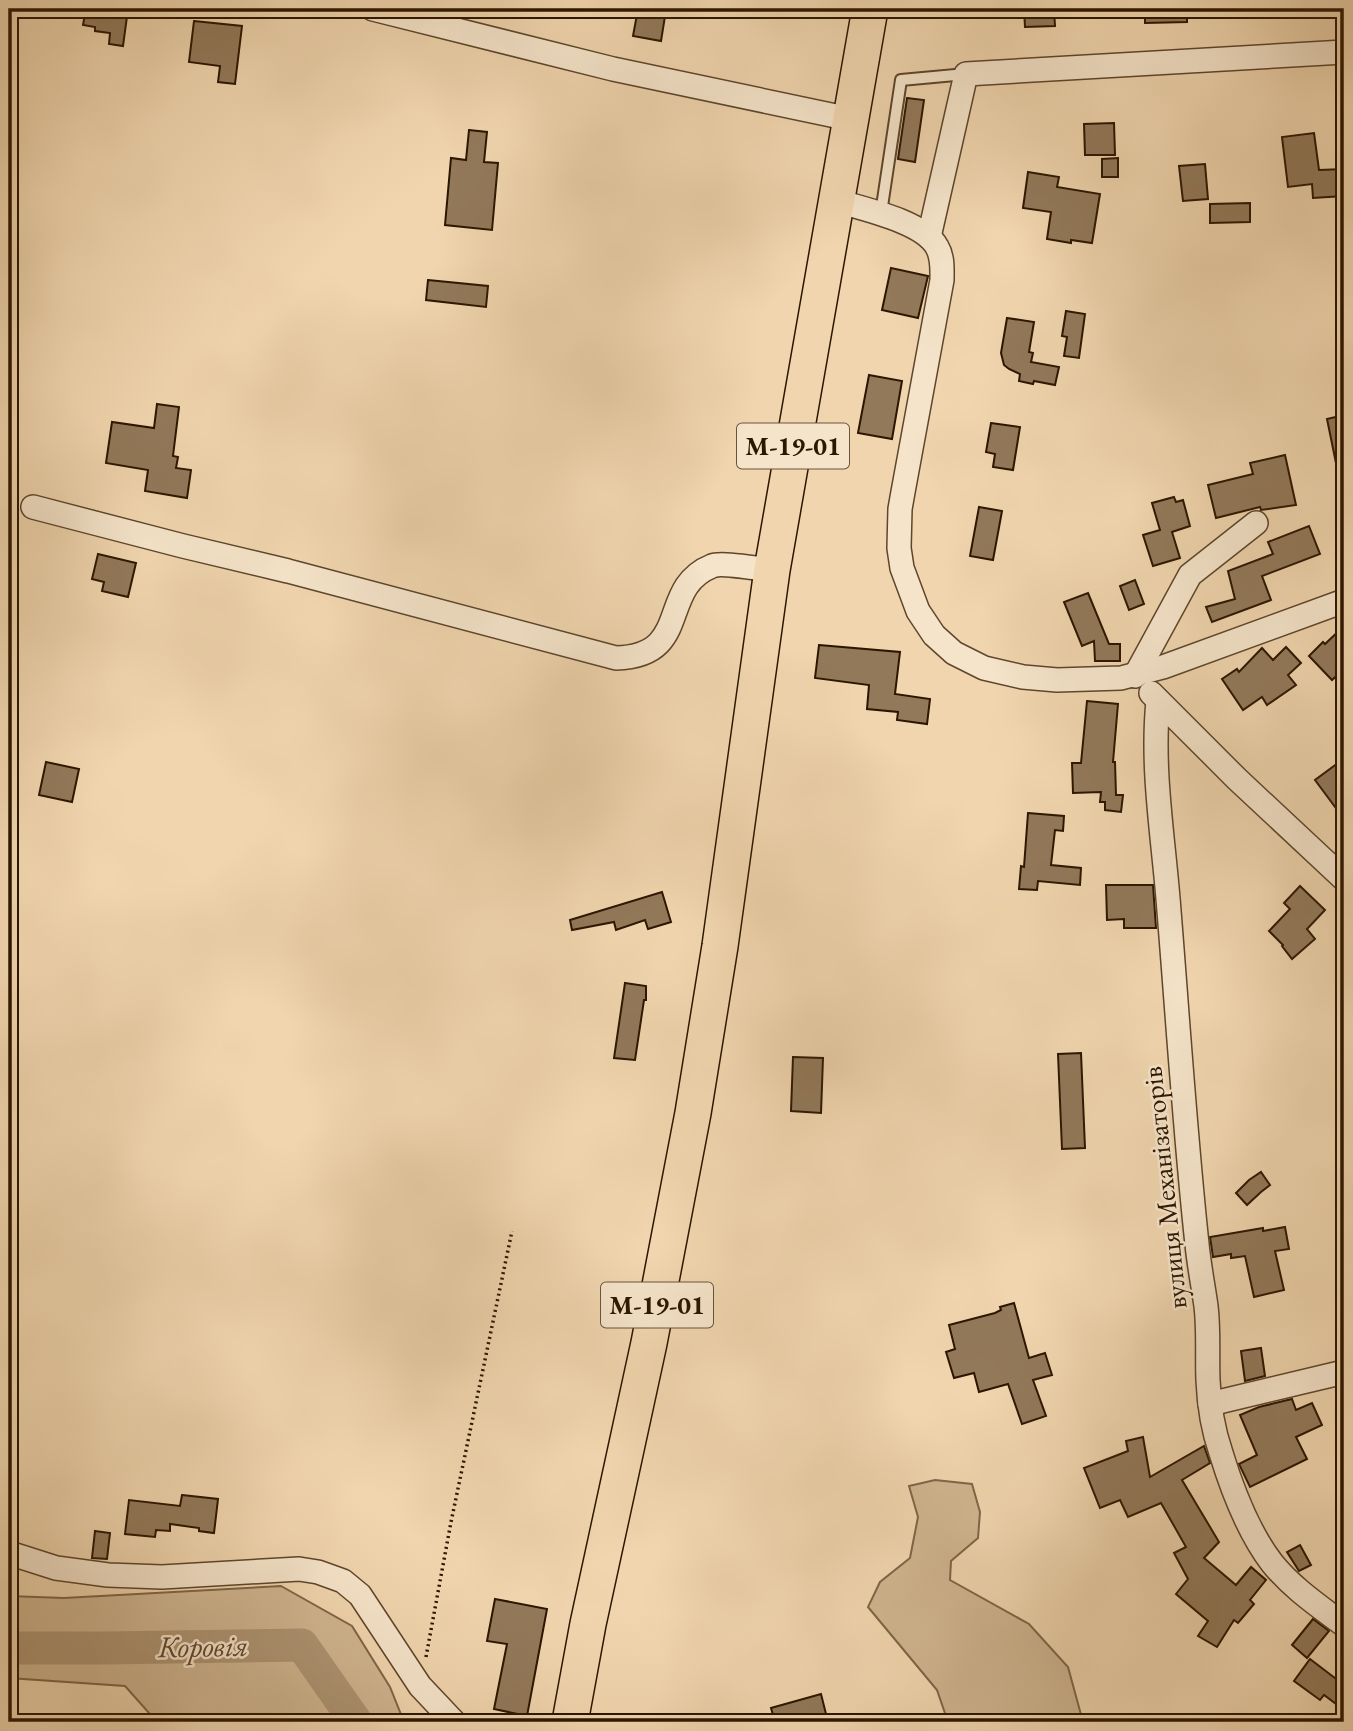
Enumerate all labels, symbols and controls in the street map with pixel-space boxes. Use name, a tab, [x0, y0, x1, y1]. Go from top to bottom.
road number: М-19-01	[737, 424, 849, 468]
street label: вулиця Механізаторів	[1133, 1065, 1195, 1311]
road number: М-19-01	[601, 1282, 713, 1328]
water label: Коровія	[156, 1626, 249, 1666]

